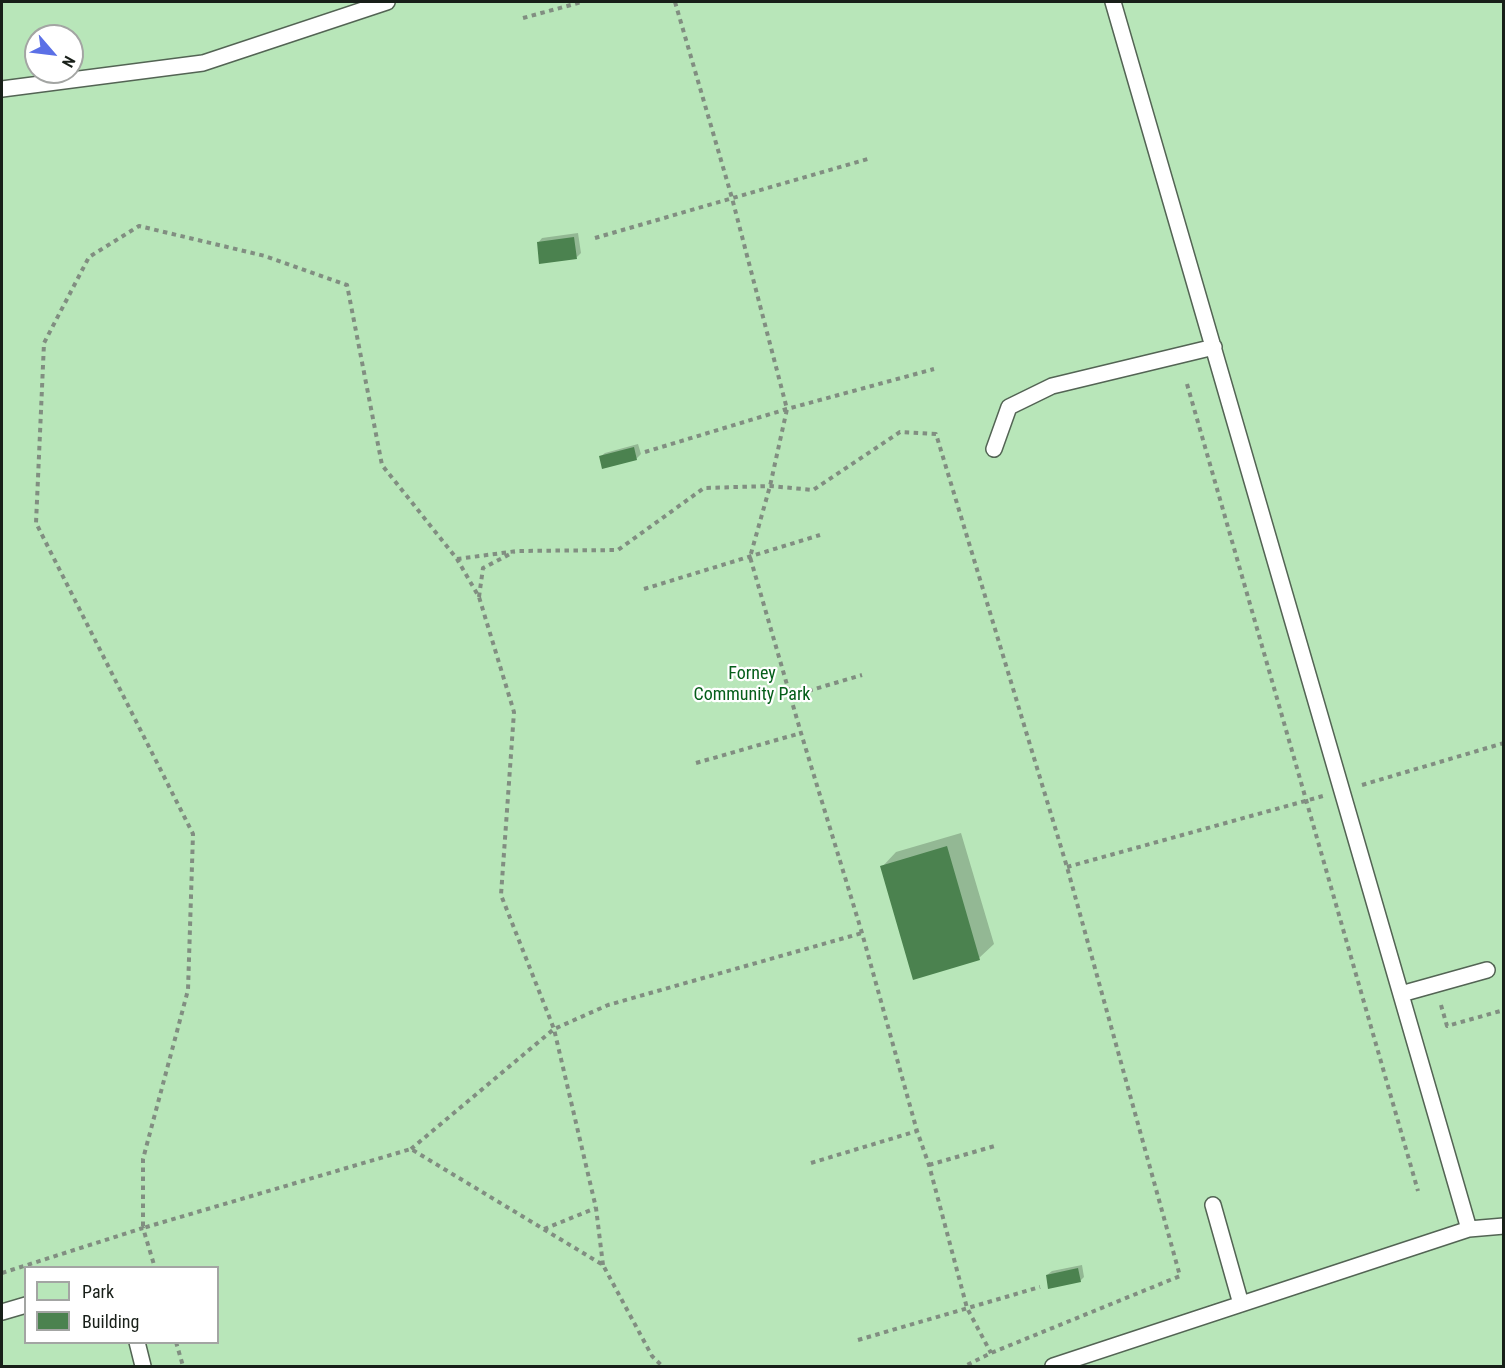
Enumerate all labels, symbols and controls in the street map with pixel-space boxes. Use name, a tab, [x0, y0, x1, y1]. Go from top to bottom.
north arrow	[24, 24, 84, 84]
text: N	[58, 53, 79, 71]
park label: Forney Community Park	[694, 663, 810, 706]
legend	[24, 1266, 219, 1344]
text: Park	[82, 1281, 114, 1302]
text: Building	[82, 1311, 139, 1332]

